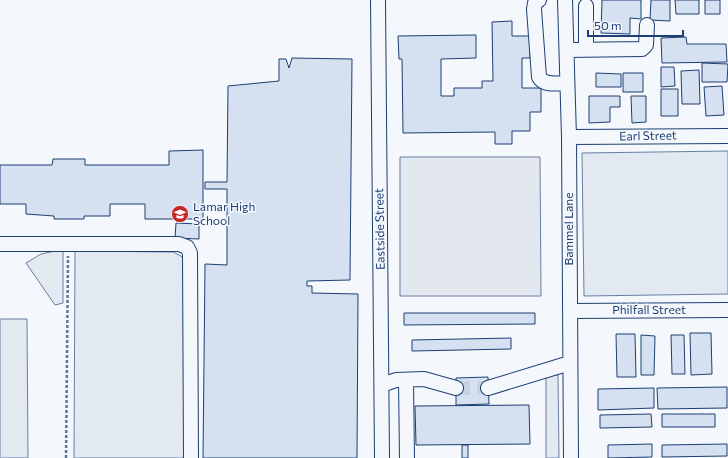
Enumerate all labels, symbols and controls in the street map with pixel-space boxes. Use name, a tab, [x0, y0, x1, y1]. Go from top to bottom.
scale bar	[588, 12, 683, 38]
text: 50 m	[594, 18, 622, 32]
street label: Earl Street	[619, 127, 677, 143]
street label: Eastside Street	[371, 188, 387, 270]
street label: Bammel Lane	[561, 193, 575, 266]
place label: Lamar High School	[193, 199, 255, 227]
school or university icon: Lamar High School	[170, 204, 190, 224]
street label: Philfall Street	[612, 302, 686, 316]

